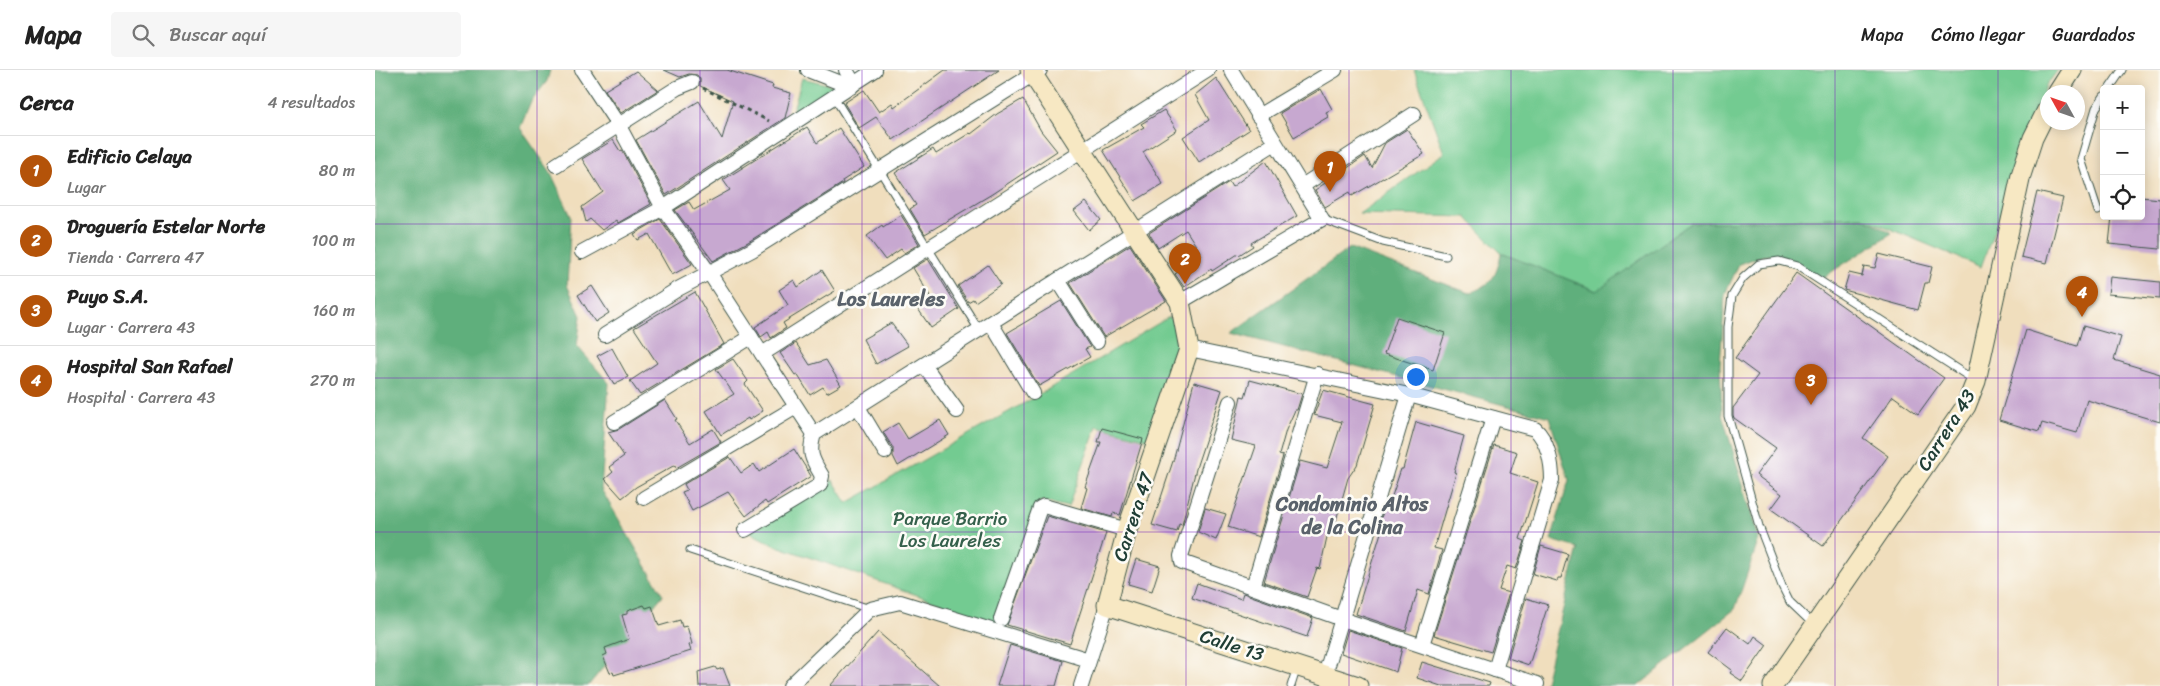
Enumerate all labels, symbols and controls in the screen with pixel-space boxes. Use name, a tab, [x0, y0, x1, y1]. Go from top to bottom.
search box	[111, 12, 461, 57]
text: Mapa	[25, 14, 81, 56]
text: Buscar aquí	[169, 18, 266, 51]
text: Mapa	[1861, 19, 1903, 51]
text: Cómo llegar	[1931, 19, 2024, 51]
text: Guardados	[2052, 19, 2135, 51]
icon: search	[129, 21, 157, 49]
text: Cerca	[20, 84, 74, 122]
north arrow	[2040, 85, 2085, 130]
map controls	[2100, 85, 2145, 220]
button: +	[2100, 85, 2145, 130]
text: 4 resultados	[267, 88, 355, 117]
button: −	[2100, 130, 2145, 175]
text: Edificio Celaya	[67, 140, 192, 173]
pin: 1	[1314, 151, 1346, 192]
text: 1	[33, 156, 39, 185]
text: 80 m	[319, 156, 355, 185]
text: Lugar	[67, 173, 106, 202]
button: locate	[2100, 175, 2145, 220]
text: Droguería Estelar Norte	[67, 210, 265, 243]
text: 2	[31, 226, 41, 255]
text: 100 m	[311, 226, 355, 255]
text: Tienda · Carrera 47	[67, 243, 203, 272]
pin: 2	[1169, 243, 1201, 284]
pin: 4	[2066, 276, 2098, 317]
text: Puyo S.A.	[67, 280, 149, 313]
district label: Los Laureles	[837, 282, 946, 317]
text: 3	[32, 296, 40, 325]
text: 160 m	[312, 296, 355, 325]
text: Lugar · Carrera 43	[67, 313, 195, 342]
text: Hospital San Rafael	[67, 350, 232, 383]
your location	[1403, 364, 1429, 390]
pin: 3	[1795, 364, 1827, 405]
text: 4	[31, 366, 41, 395]
text: 270 m	[310, 366, 355, 395]
street label: Carrera 43	[1908, 382, 1984, 477]
text: Hospital · Carrera 43	[67, 383, 215, 412]
street label: Carrera 47	[1103, 467, 1163, 566]
district label: Condominio Altos de la Colina	[1275, 487, 1429, 545]
park label: Parque Barrio Los Laureles	[893, 502, 1007, 557]
street label: Calle 13	[1196, 619, 1269, 671]

